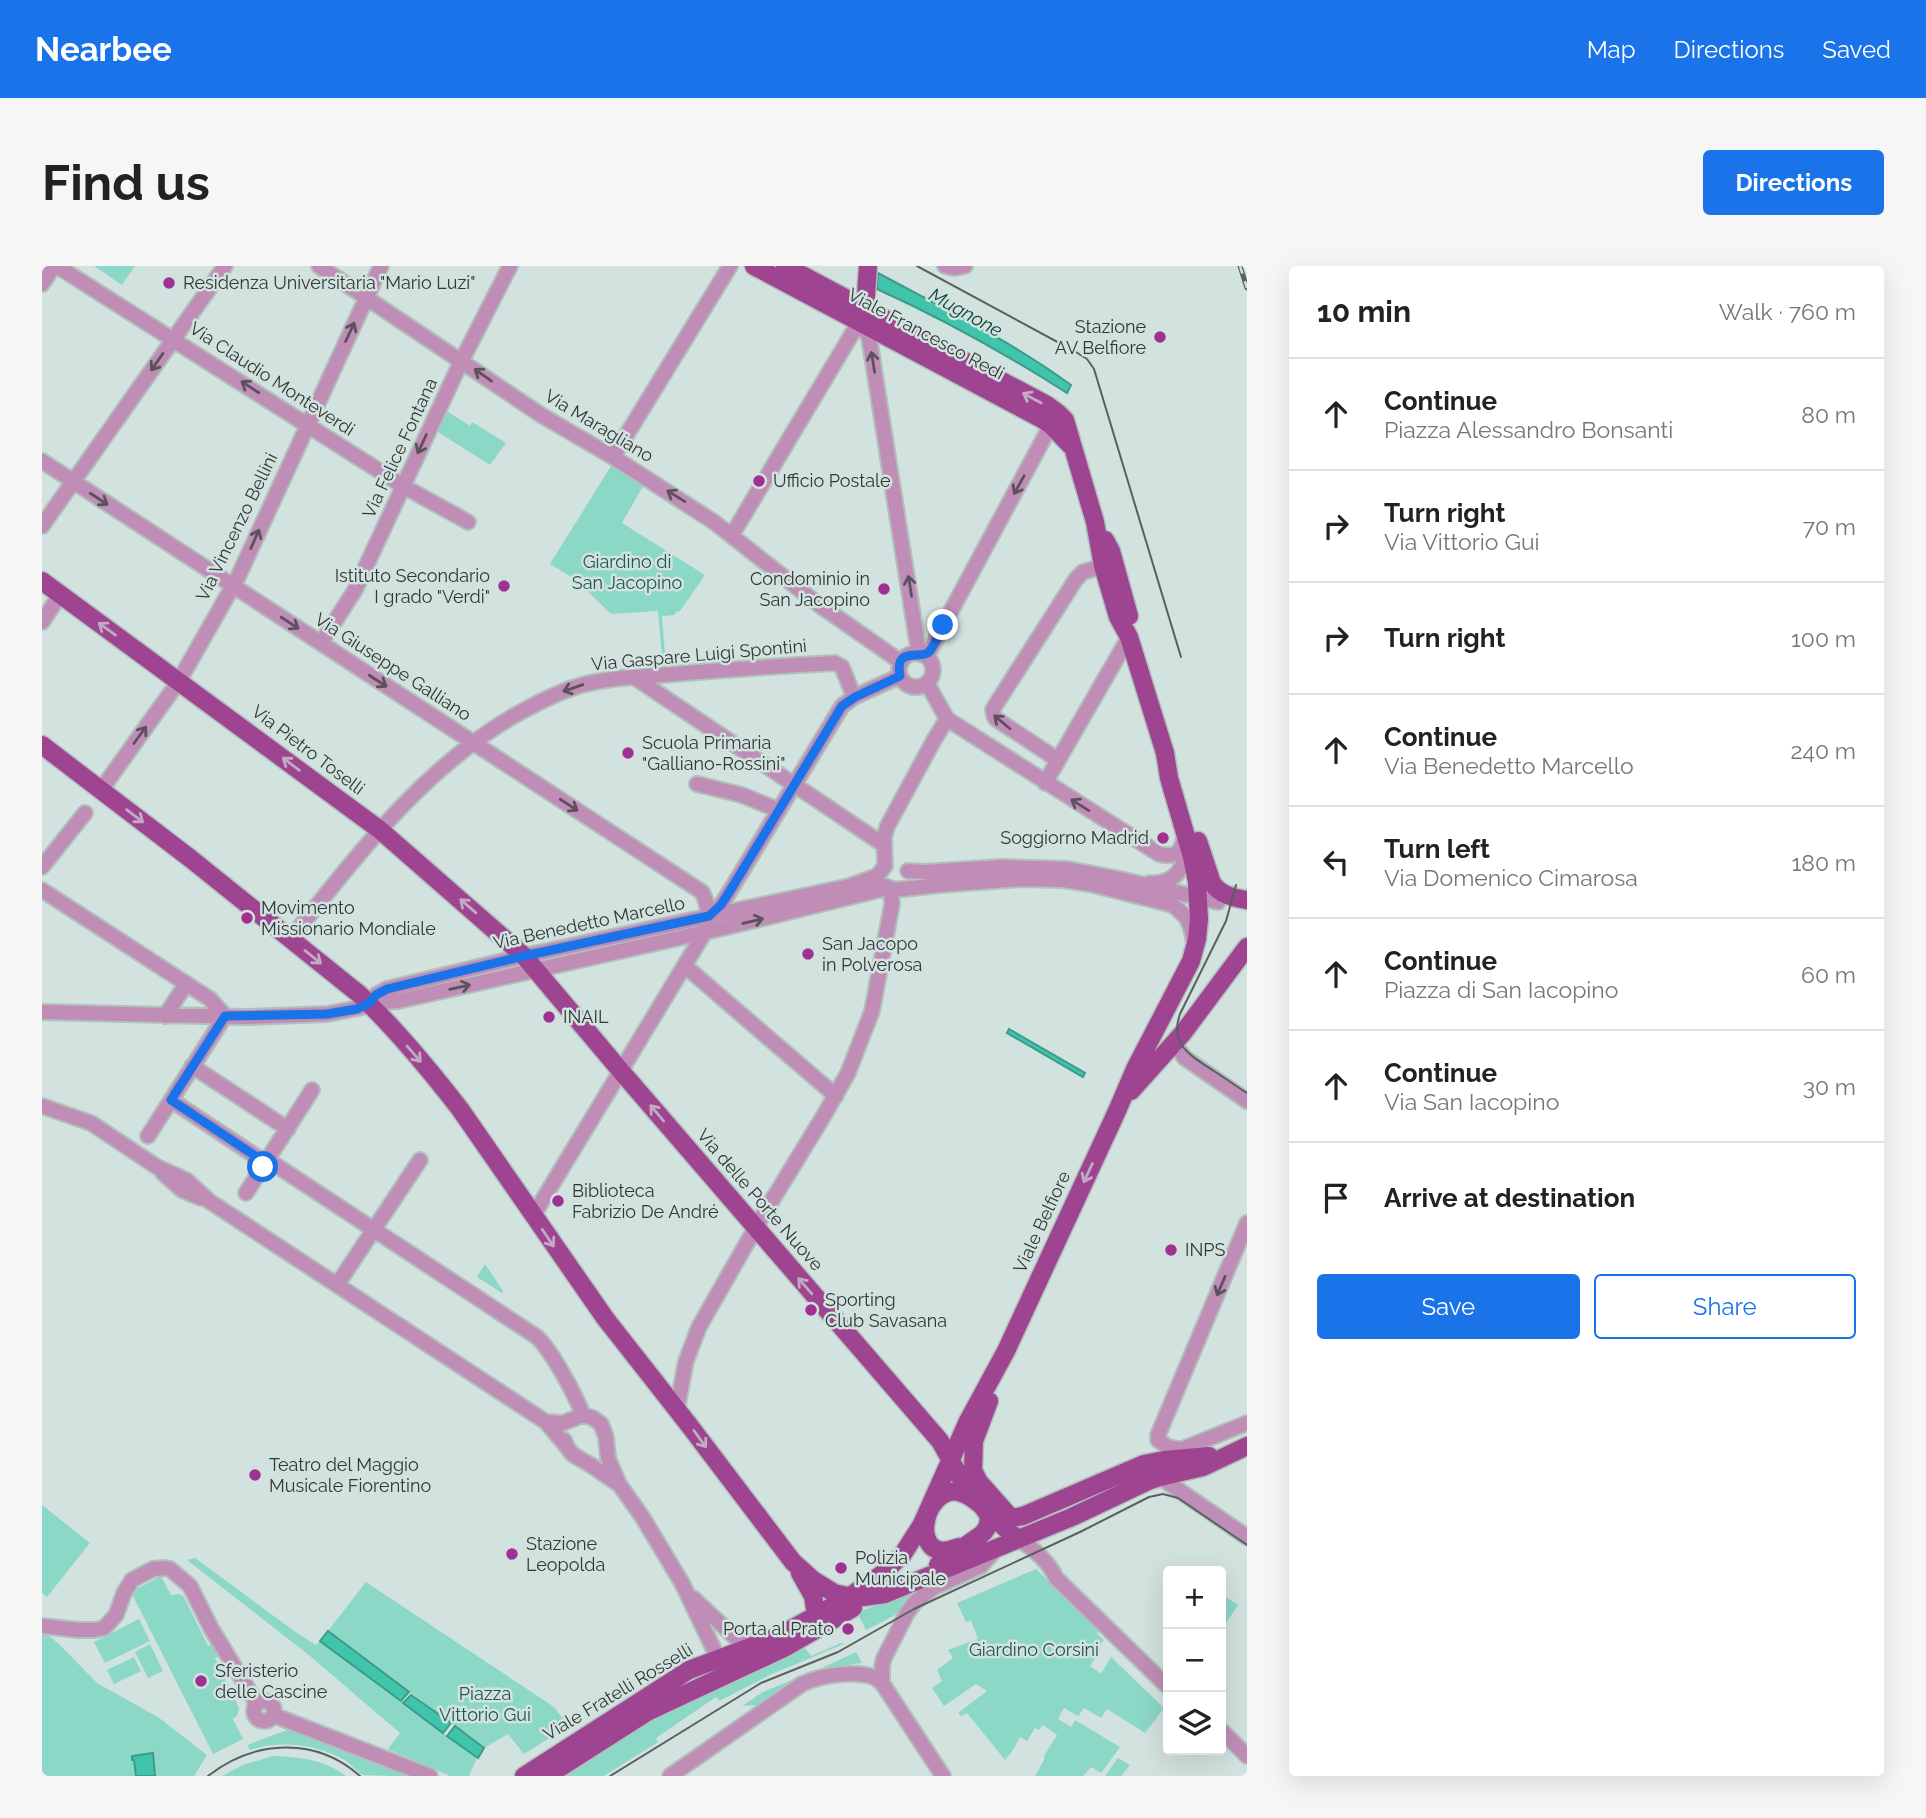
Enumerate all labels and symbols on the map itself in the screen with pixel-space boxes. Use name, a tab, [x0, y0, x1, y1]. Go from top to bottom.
place label: Residenza Universitaria "Mario Luzi"	[183, 272, 475, 293]
marker: Residenza Universitaria "Mario Luzi"	[161, 275, 177, 291]
street label: Viale Francesco Redi	[845, 283, 1008, 384]
water label: Mugnone	[926, 283, 1006, 341]
place label: Stazione AV Belfiore	[1055, 316, 1146, 358]
street label: Via Claudio Monteverdi	[186, 317, 359, 440]
one-way arrow	[344, 322, 357, 343]
marker: Stazione AV Belfiore	[1152, 329, 1168, 345]
one-way arrow	[150, 351, 164, 371]
one-way arrow	[866, 351, 879, 373]
one-way arrow	[474, 368, 494, 382]
street label: Via Felice Fontana	[358, 374, 441, 521]
one-way arrow	[240, 380, 260, 394]
street label: Via Maragliano	[541, 385, 658, 466]
one-way arrow	[1023, 391, 1043, 405]
one-way arrow	[415, 433, 428, 454]
street label: Via Vincenzo Bellini	[192, 449, 282, 604]
place label: Ufficio Postale	[773, 470, 891, 491]
marker: Ufficio Postale	[751, 473, 767, 489]
one-way arrow	[1012, 474, 1025, 495]
one-way arrow	[667, 489, 686, 504]
one-way arrow	[89, 491, 108, 506]
one-way arrow	[249, 529, 262, 550]
park label: Giardino di San Jacopino	[572, 551, 682, 593]
place label: Istituto Secondario I grado "Verdi"	[335, 565, 490, 607]
place label: Condominio in San Jacopino	[750, 568, 870, 610]
one-way arrow	[903, 575, 916, 598]
marker: Istituto Secondario I grado "Verdi"	[496, 578, 512, 594]
marker: Condominio in San Jacopino	[876, 581, 892, 597]
street label: Via Giuseppe Galliano	[311, 608, 476, 725]
route end	[927, 609, 958, 640]
one-way arrow	[279, 617, 299, 631]
one-way arrow	[98, 622, 117, 637]
street label: Via Gaspare Luigi Spontini	[590, 635, 808, 674]
one-way arrow	[368, 674, 388, 688]
one-way arrow	[562, 683, 584, 695]
street label: Via Pietro Toselli	[248, 700, 369, 799]
one-way arrow	[994, 714, 1012, 730]
one-way arrow	[133, 726, 148, 744]
place label: Scuola Primaria "Galliano-Rossini"	[642, 732, 785, 774]
marker: Scuola Primaria "Galliano-Rossini"	[620, 745, 636, 761]
one-way arrow	[282, 756, 300, 771]
one-way arrow	[559, 798, 578, 813]
one-way arrow	[1071, 798, 1090, 812]
one-way arrow	[125, 809, 144, 824]
place label: Soggiorno Madrid	[1000, 827, 1149, 848]
marker: Soggiorno Madrid	[1155, 830, 1171, 846]
street label: Via Benedetto Marcello	[491, 892, 687, 953]
place label: Movimento Missionario Mondiale	[261, 897, 436, 939]
one-way arrow	[459, 898, 477, 914]
marker: Movimento Missionario Mondiale	[239, 910, 255, 926]
one-way arrow	[741, 913, 764, 927]
place label: San Jacopo in Polverosa	[822, 933, 922, 975]
marker: San Jacopo in Polverosa	[800, 946, 816, 962]
one-way arrow	[304, 950, 322, 965]
one-way arrow	[448, 980, 471, 993]
place label: INAIL	[563, 1006, 609, 1027]
marker: INAIL	[541, 1009, 557, 1025]
one-way arrow	[406, 1045, 422, 1063]
one-way arrow	[649, 1104, 665, 1122]
street label: Via delle Porte Nuove	[693, 1124, 828, 1275]
route start	[247, 1151, 278, 1182]
one-way arrow	[1081, 1162, 1094, 1183]
street label: Viale Belfiore	[1009, 1167, 1074, 1276]
place label: Biblioteca Fabrizio De André	[572, 1180, 719, 1222]
marker: Biblioteca Fabrizio De André	[550, 1193, 566, 1209]
one-way arrow	[541, 1228, 555, 1247]
place label: INPS	[1185, 1239, 1226, 1260]
marker: INPS	[1163, 1242, 1179, 1258]
one-way arrow	[1213, 1274, 1226, 1296]
one-way arrow	[797, 1277, 813, 1295]
place label: Sporting Club Savasana	[825, 1289, 947, 1331]
marker: Sporting Club Savasana	[803, 1302, 819, 1318]
one-way arrow	[692, 1429, 707, 1448]
place label: Teatro del Maggio Musicale Fiorentino	[269, 1454, 432, 1496]
marker: Teatro del Maggio Musicale Fiorentino	[247, 1467, 263, 1483]
place label: Stazione Leopolda	[526, 1533, 605, 1575]
marker: Stazione Leopolda	[504, 1546, 520, 1562]
place label: Polizia Municipale	[855, 1547, 947, 1589]
marker: Polizia Municipale	[833, 1560, 849, 1576]
place label: Porta al Prato	[723, 1618, 834, 1639]
marker: Porta al Prato	[840, 1621, 856, 1637]
street label: Viale Fratelli Rosselli	[539, 1639, 696, 1744]
park label: Giardino Corsini	[969, 1639, 1099, 1660]
place label: Sferisterio delle Cascine	[215, 1660, 328, 1702]
marker: Sferisterio delle Cascine	[193, 1673, 209, 1689]
park label: Piazza Vittorio Gui	[439, 1683, 531, 1725]

